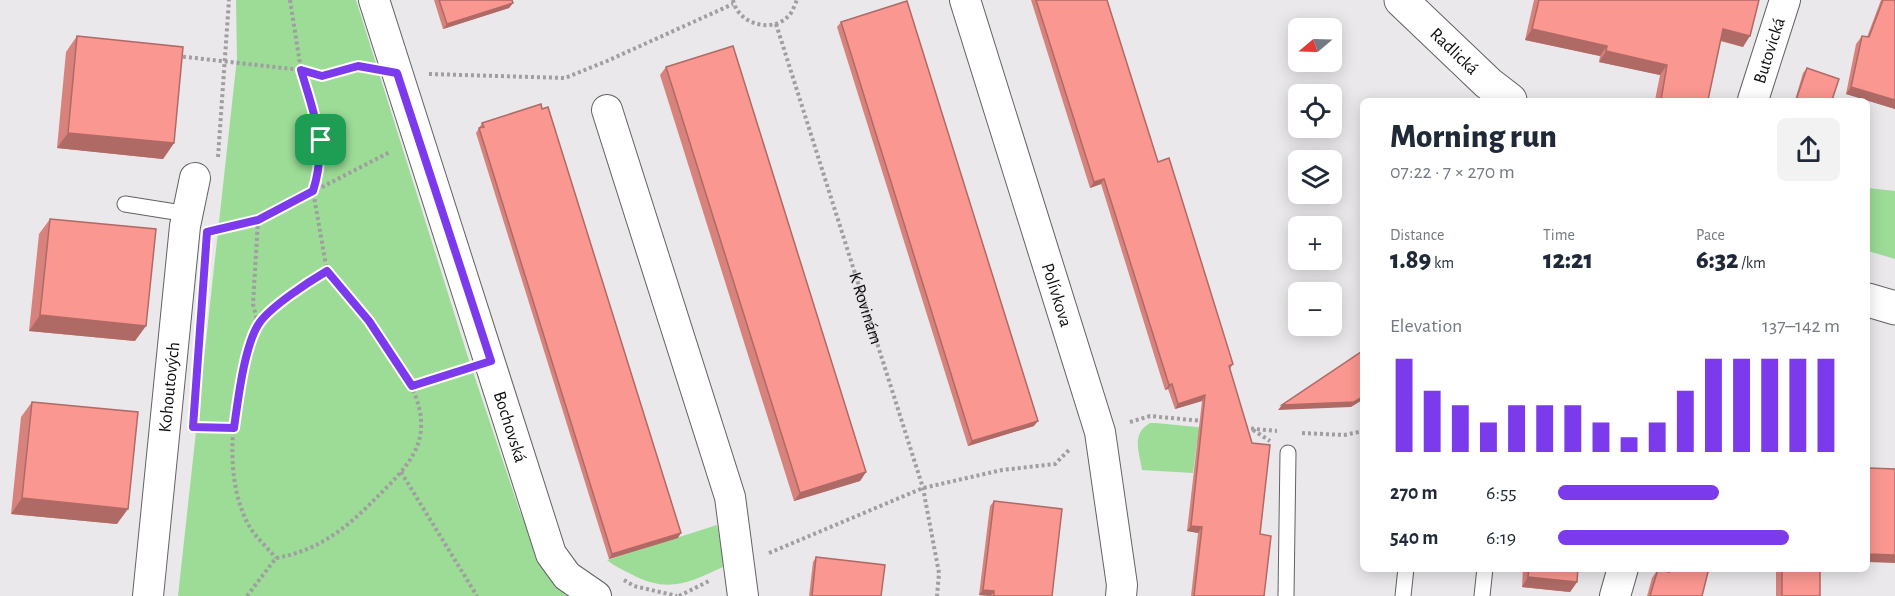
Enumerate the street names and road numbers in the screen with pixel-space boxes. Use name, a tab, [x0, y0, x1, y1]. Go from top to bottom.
street label: Butovická	[1751, 16, 1789, 86]
street label: Radlická	[1426, 25, 1481, 79]
street label: Polívkova	[1038, 261, 1075, 329]
street label: K Rovinám	[845, 270, 885, 347]
street label: Kohoutových	[156, 341, 183, 433]
street label: Bochovská	[490, 389, 529, 465]

